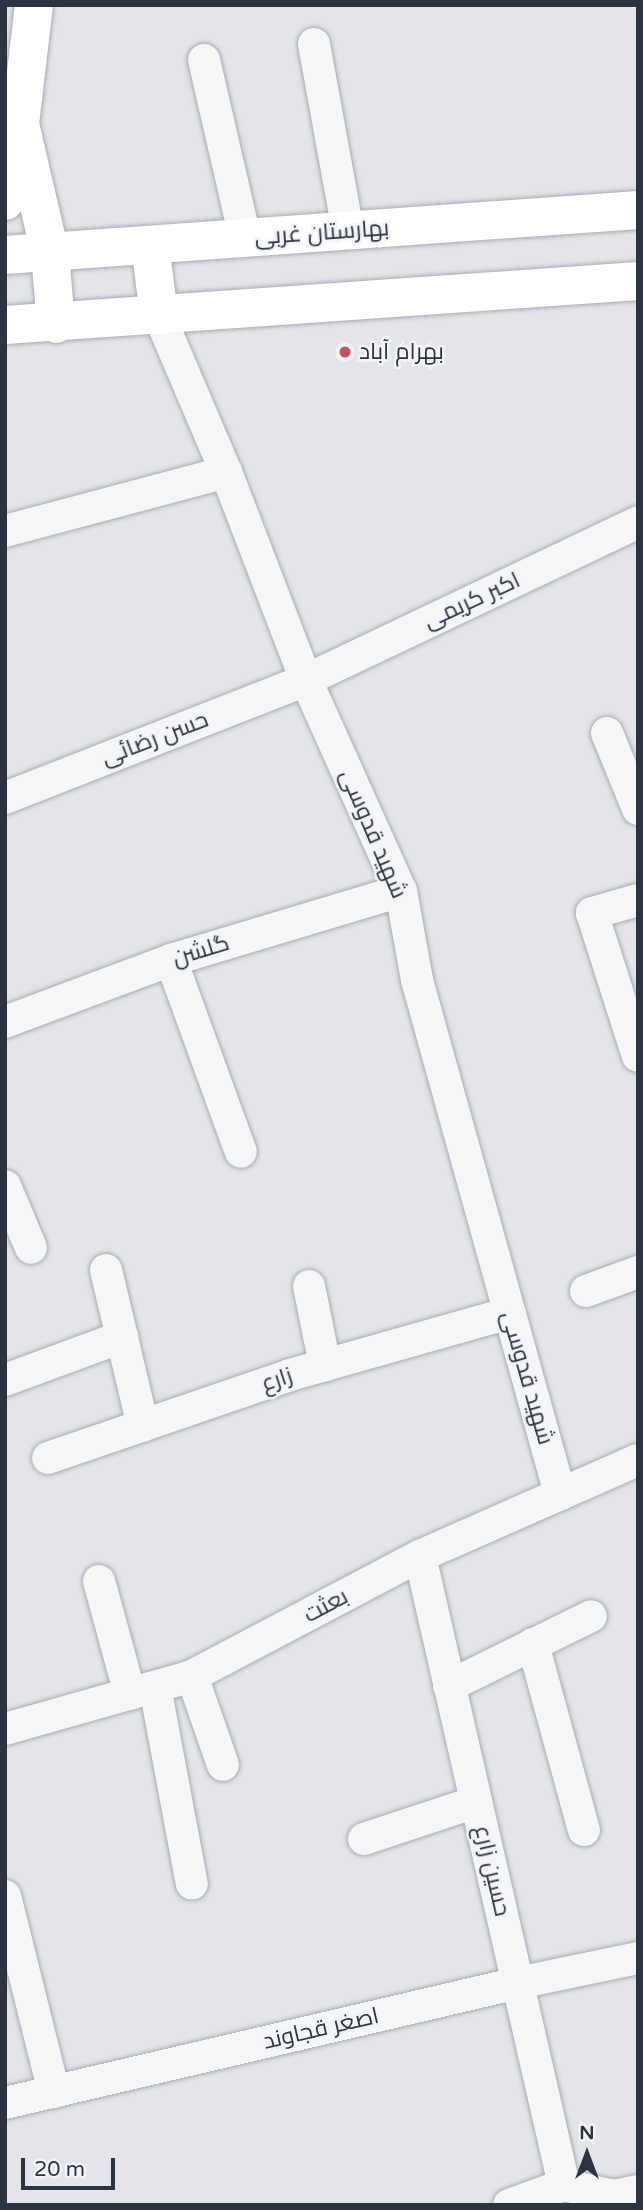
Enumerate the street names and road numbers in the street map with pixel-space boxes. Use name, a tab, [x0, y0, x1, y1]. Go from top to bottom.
street label: بهارستان غربی	[254, 215, 390, 251]
street label: اکبر کریمی	[419, 567, 525, 635]
street label: حسن رضائی	[98, 706, 212, 772]
street label: شهید قدوسی	[333, 765, 413, 903]
street label: گلشن	[169, 929, 233, 973]
street label: شهید قدوسی	[495, 1308, 559, 1448]
street label: زارع	[258, 1362, 296, 1398]
street label: بعثت	[299, 1583, 353, 1629]
street label: حسین زارع	[468, 1823, 516, 1919]
street label: اصغر قجاوند	[260, 2002, 382, 2056]

